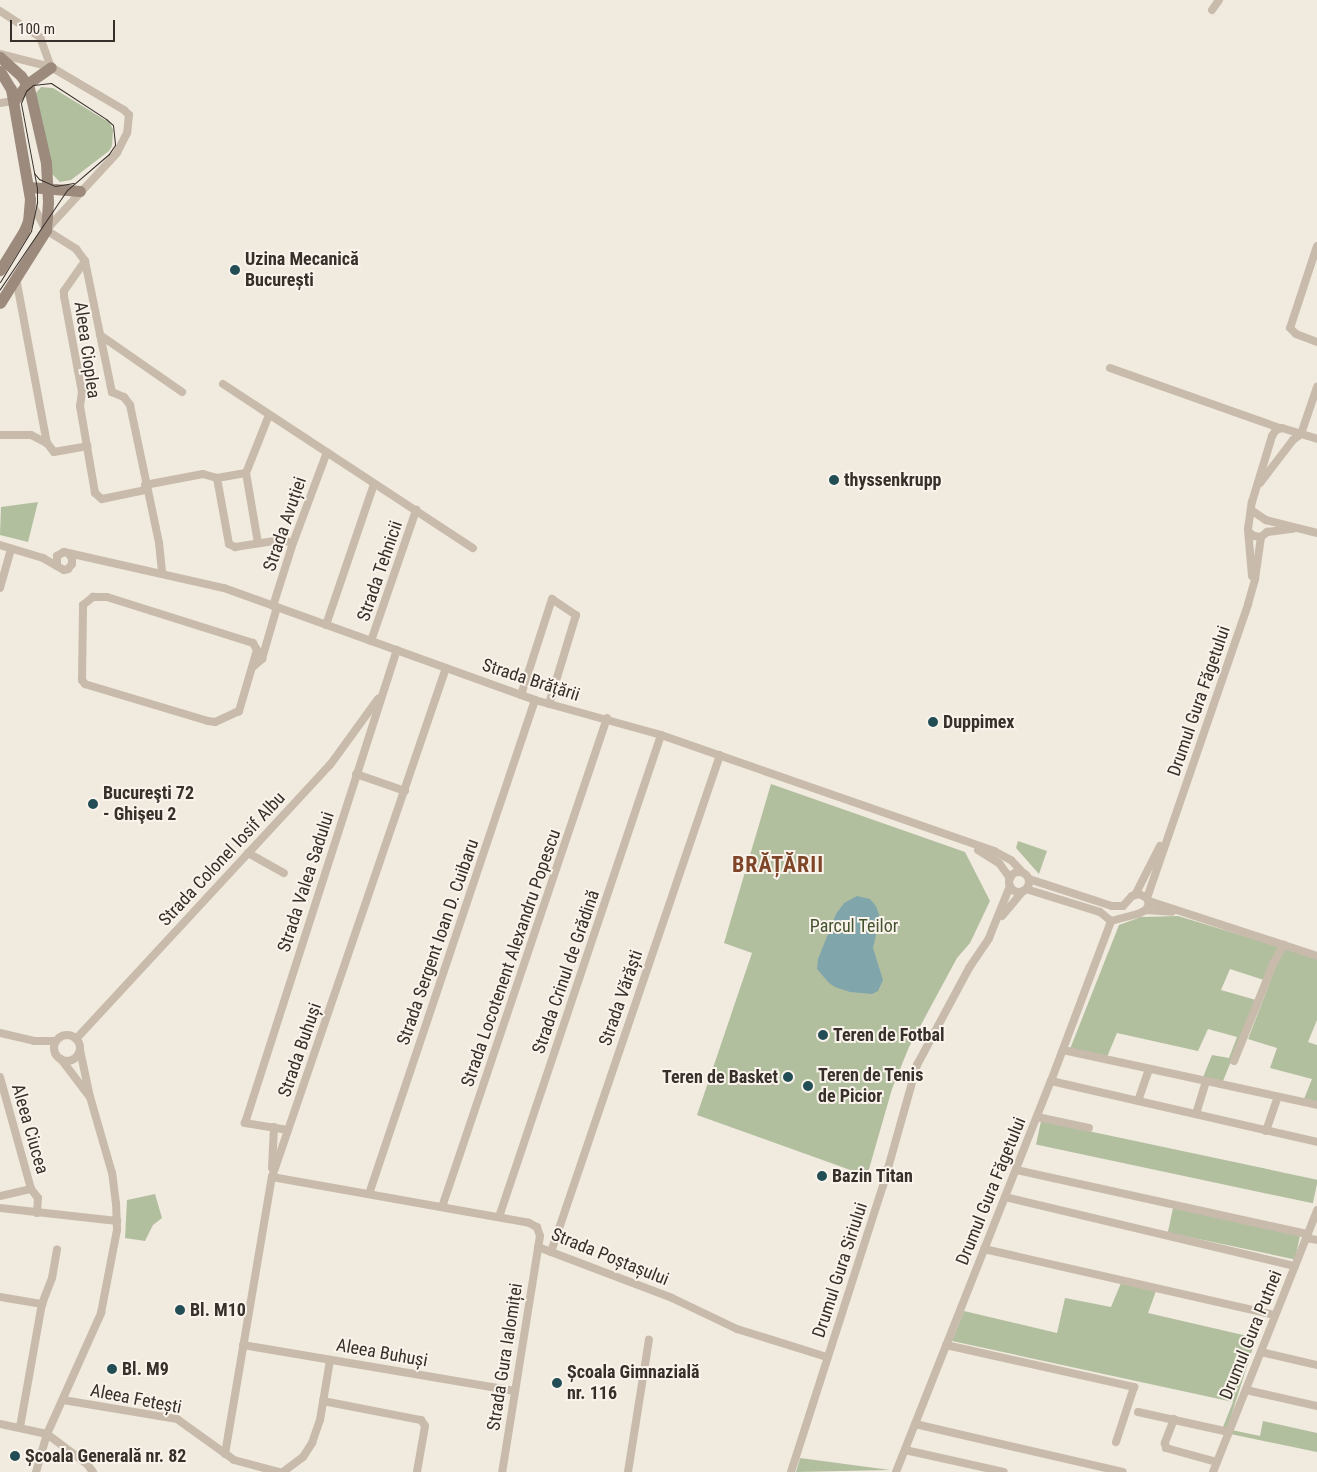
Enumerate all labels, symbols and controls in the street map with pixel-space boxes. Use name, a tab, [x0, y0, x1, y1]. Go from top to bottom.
scale bar	[12, 10, 118, 42]
text: 100 m	[18, 20, 55, 38]
place label: Uzina Mecanică București	[245, 249, 359, 292]
marker: Uzina Mecanică București	[229, 264, 241, 276]
street label: Aleea Cioplea	[70, 300, 104, 400]
place label: thyssenkrupp	[844, 469, 941, 491]
street label: Strada Avuției	[259, 474, 311, 574]
marker: thyssenkrupp	[828, 474, 840, 486]
street label: Strada Tehnicii	[353, 518, 407, 624]
street label: Drumul Gura Făgetului	[1163, 623, 1235, 779]
street label: Strada Brățării	[479, 654, 583, 706]
place label: Duppimex	[943, 711, 1014, 733]
marker: Duppimex	[927, 716, 939, 728]
place label: Bucureşti 72 - Ghişeu 2	[103, 783, 194, 826]
street label: Strada Colonel Iosif Albu	[154, 787, 290, 931]
marker: Bucureşti 72 - Ghişeu 2	[87, 798, 99, 810]
street label: Strada Valea Sadului	[273, 809, 339, 955]
street label: Strada Locotenent Alexandru Popescu	[457, 826, 565, 1090]
street label: Strada Sergent Ioan D. Cuibaru	[393, 836, 483, 1048]
district label: BRĂȚĂRII	[731, 852, 825, 878]
street label: Strada Crinul de Grădină	[528, 887, 604, 1057]
park label: Parcul Teilor	[810, 915, 898, 937]
street label: Strada Vărăști	[595, 947, 647, 1049]
street label: Strada Buhuși	[274, 1000, 326, 1100]
place label: Teren de Fotbal	[833, 1024, 944, 1046]
marker: Teren de Fotbal	[817, 1029, 829, 1041]
place label: Teren de Tenis de Picior	[818, 1065, 924, 1108]
place label: Teren de Basket	[662, 1066, 778, 1088]
marker: Teren de Basket	[782, 1071, 794, 1083]
marker: Teren de Tenis de Picior	[802, 1080, 814, 1092]
street label: Aleea Ciucea	[7, 1082, 53, 1176]
street label: Drumul Gura Făgetului	[951, 1114, 1031, 1268]
place label: Bazin Titan	[832, 1165, 913, 1187]
marker: Bazin Titan	[816, 1170, 828, 1182]
street label: Drumul Gura Siriului	[808, 1200, 872, 1340]
street label: Strada Poștașului	[548, 1224, 672, 1290]
street label: Drumul Gura Putnei	[1215, 1267, 1287, 1403]
street label: Strada Gura Ialomiței	[483, 1282, 527, 1432]
place label: Bl. M10	[190, 1299, 246, 1321]
marker: Bl. M10	[174, 1304, 186, 1316]
street label: Aleea Buhuși	[335, 1334, 429, 1372]
place label: Bl. M9	[122, 1358, 169, 1380]
place label: Școala Gimnazială nr. 116	[567, 1362, 700, 1405]
marker: Bl. M9	[106, 1363, 118, 1375]
marker: Școala Gimnazială nr. 116	[551, 1377, 563, 1389]
street label: Aleea Fetești	[89, 1380, 183, 1418]
place label: Școala Generală nr. 82	[25, 1445, 186, 1467]
marker: Școala Generală nr. 82	[9, 1450, 21, 1462]

